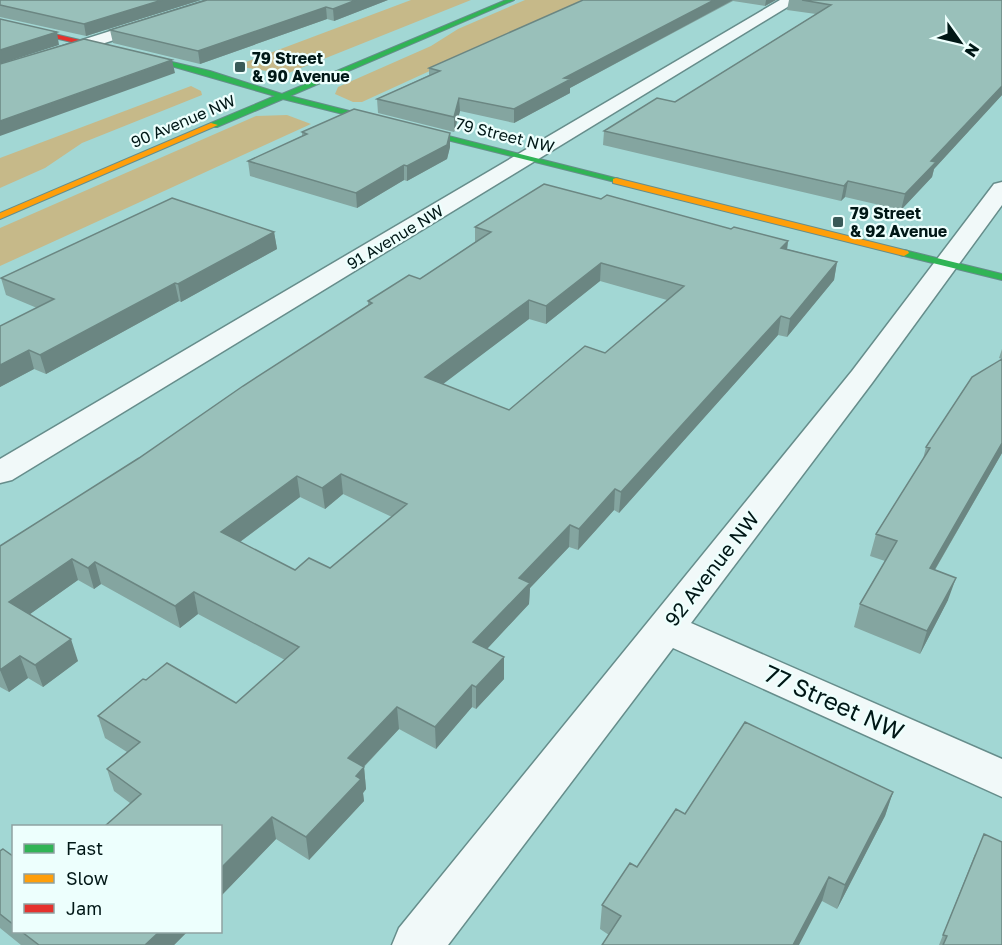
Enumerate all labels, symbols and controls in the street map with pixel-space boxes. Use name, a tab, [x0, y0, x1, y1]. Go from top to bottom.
north arrow	[930, 12, 990, 72]
text: N	[961, 40, 984, 61]
place label: 79 Street & 90 Avenue	[252, 48, 350, 86]
marker: 79 Street & 90 Avenue	[233, 60, 247, 74]
street label: 90 Avenue NW	[128, 90, 238, 152]
street label: 79 Street NW	[454, 113, 556, 157]
street label: 91 Avenue NW	[343, 200, 447, 274]
place label: 79 Street & 92 Avenue	[850, 203, 947, 241]
marker: 79 Street & 92 Avenue	[831, 215, 845, 229]
street label: 92 Avenue NW	[659, 506, 763, 630]
street label: 77 Street NW	[760, 658, 909, 745]
legend	[12, 825, 222, 933]
text: Fast	[66, 837, 103, 859]
text: Slow	[66, 867, 109, 889]
text: Jam	[66, 897, 102, 919]

